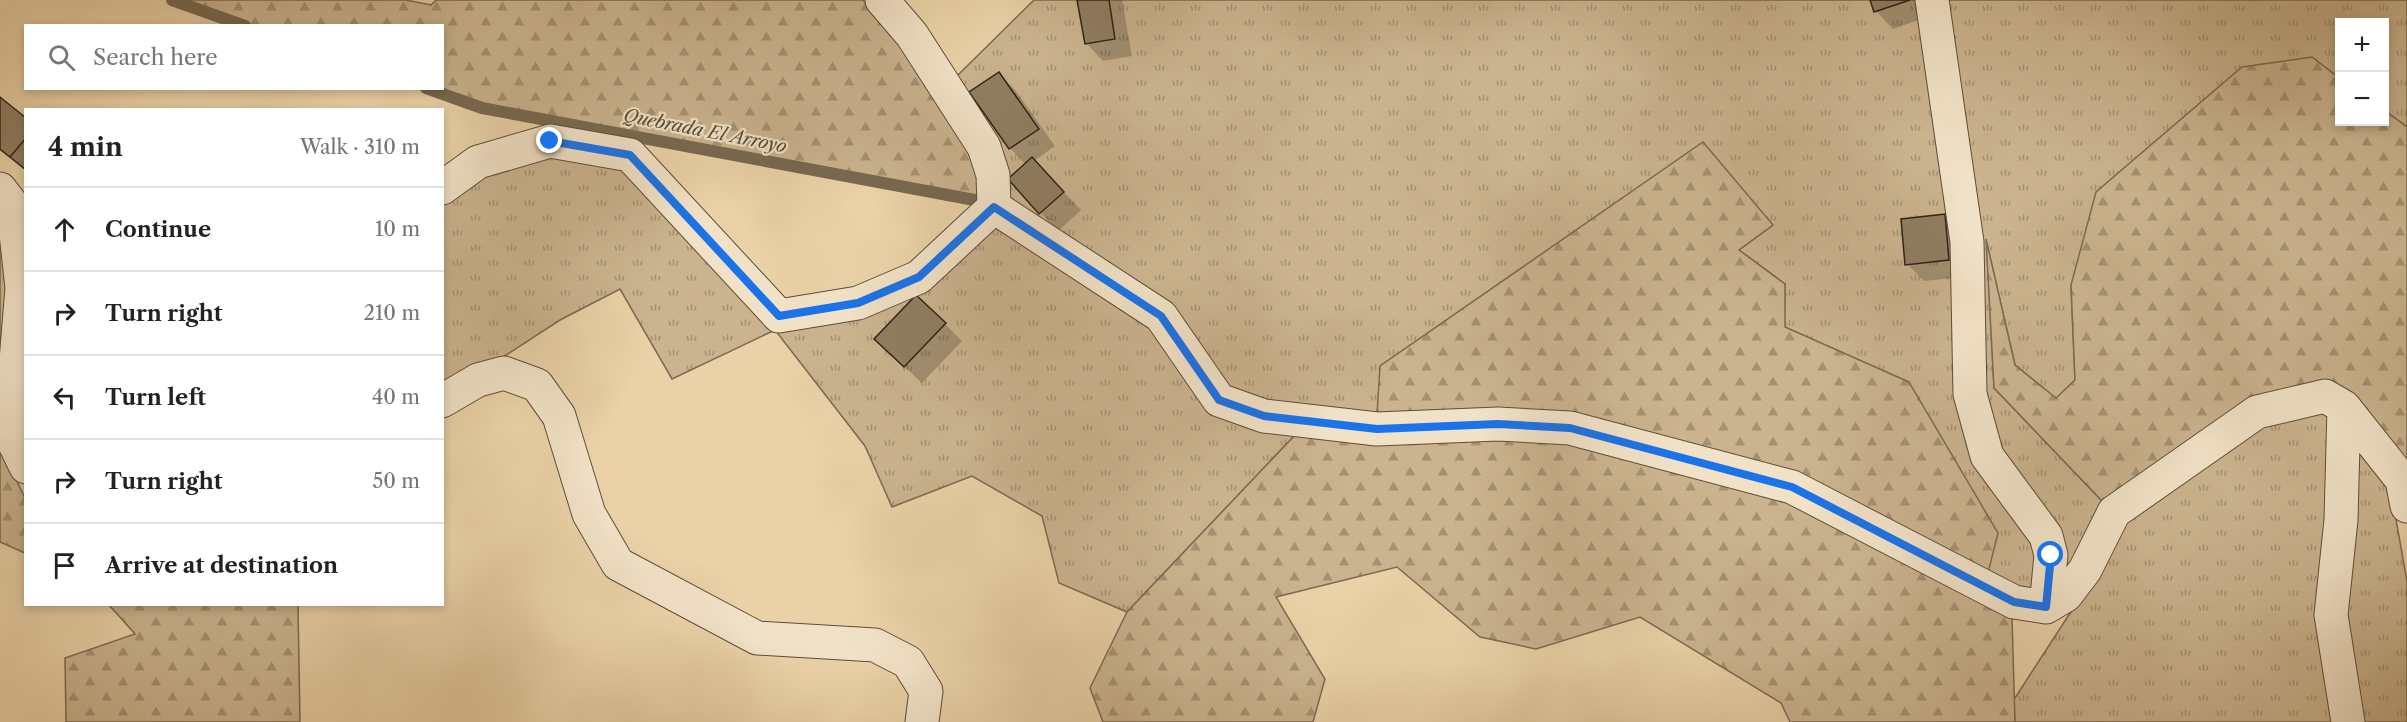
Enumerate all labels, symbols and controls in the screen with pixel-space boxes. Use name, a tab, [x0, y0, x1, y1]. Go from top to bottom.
map controls	[2335, 18, 2389, 126]
button: +	[2335, 18, 2389, 72]
search box	[24, 24, 444, 90]
icon: search	[45, 41, 78, 74]
text: Search here	[93, 44, 218, 71]
button: −	[2335, 72, 2389, 126]
water label: Quebrada El Arroyo	[622, 104, 788, 158]
route end	[536, 127, 562, 153]
text: 4 min	[48, 131, 123, 163]
text: Walk · 310 m	[300, 135, 420, 159]
icon: ahead	[48, 213, 81, 246]
text: Continue	[105, 216, 211, 243]
text: 10 m	[375, 217, 420, 241]
icon: right	[48, 297, 81, 330]
text: Turn right	[105, 300, 223, 327]
text: 210 m	[363, 301, 420, 325]
icon: left	[48, 381, 81, 414]
text: Turn left	[105, 384, 206, 411]
text: 40 m	[372, 385, 420, 409]
icon: right	[48, 465, 81, 498]
text: Turn right	[105, 468, 223, 495]
text: 50 m	[373, 469, 420, 493]
route start	[2037, 541, 2063, 567]
icon: arrive	[48, 549, 81, 582]
text: Arrive at destination	[105, 552, 338, 579]

